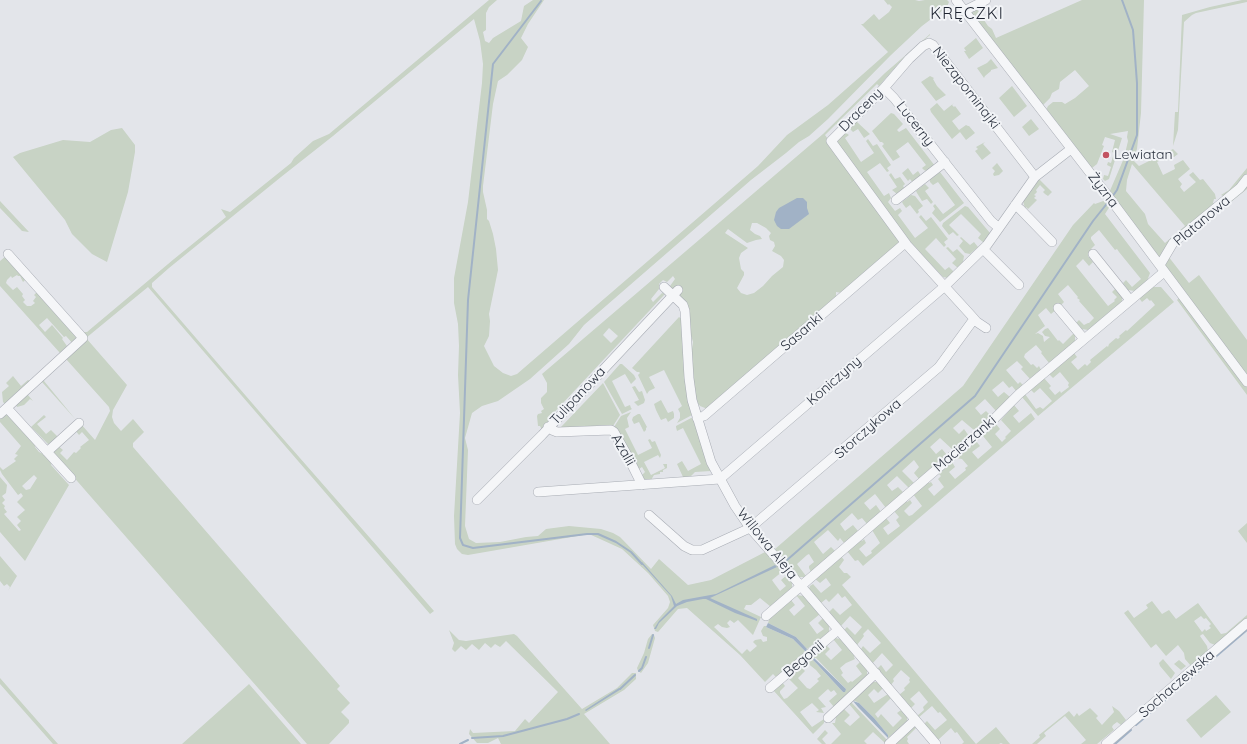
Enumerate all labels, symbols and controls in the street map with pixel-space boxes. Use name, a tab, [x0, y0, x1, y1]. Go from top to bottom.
district label: KRĘCZKI	[930, 4, 1004, 24]
street label: Niezapominajki	[929, 43, 1003, 133]
street label: Draceny	[836, 85, 886, 135]
street label: Lucerny	[892, 98, 938, 150]
place label: Lewiatan	[1114, 147, 1173, 163]
marker: Lewiatan	[1101, 150, 1111, 160]
street label: Żyzna	[1084, 169, 1122, 211]
street label: Platanowa	[1170, 192, 1234, 250]
street label: Sasanki	[778, 309, 826, 355]
street label: Koniczyny	[803, 353, 865, 409]
street label: Tulipanowa	[547, 363, 609, 429]
street label: Storczykowa	[831, 396, 905, 462]
street label: Macierzanki	[930, 412, 1000, 476]
street label: Azalii	[607, 431, 639, 469]
street label: Willowa Aleja	[733, 505, 801, 583]
street label: Begonii	[780, 637, 828, 681]
street label: Sochaczewska	[1136, 647, 1218, 721]

